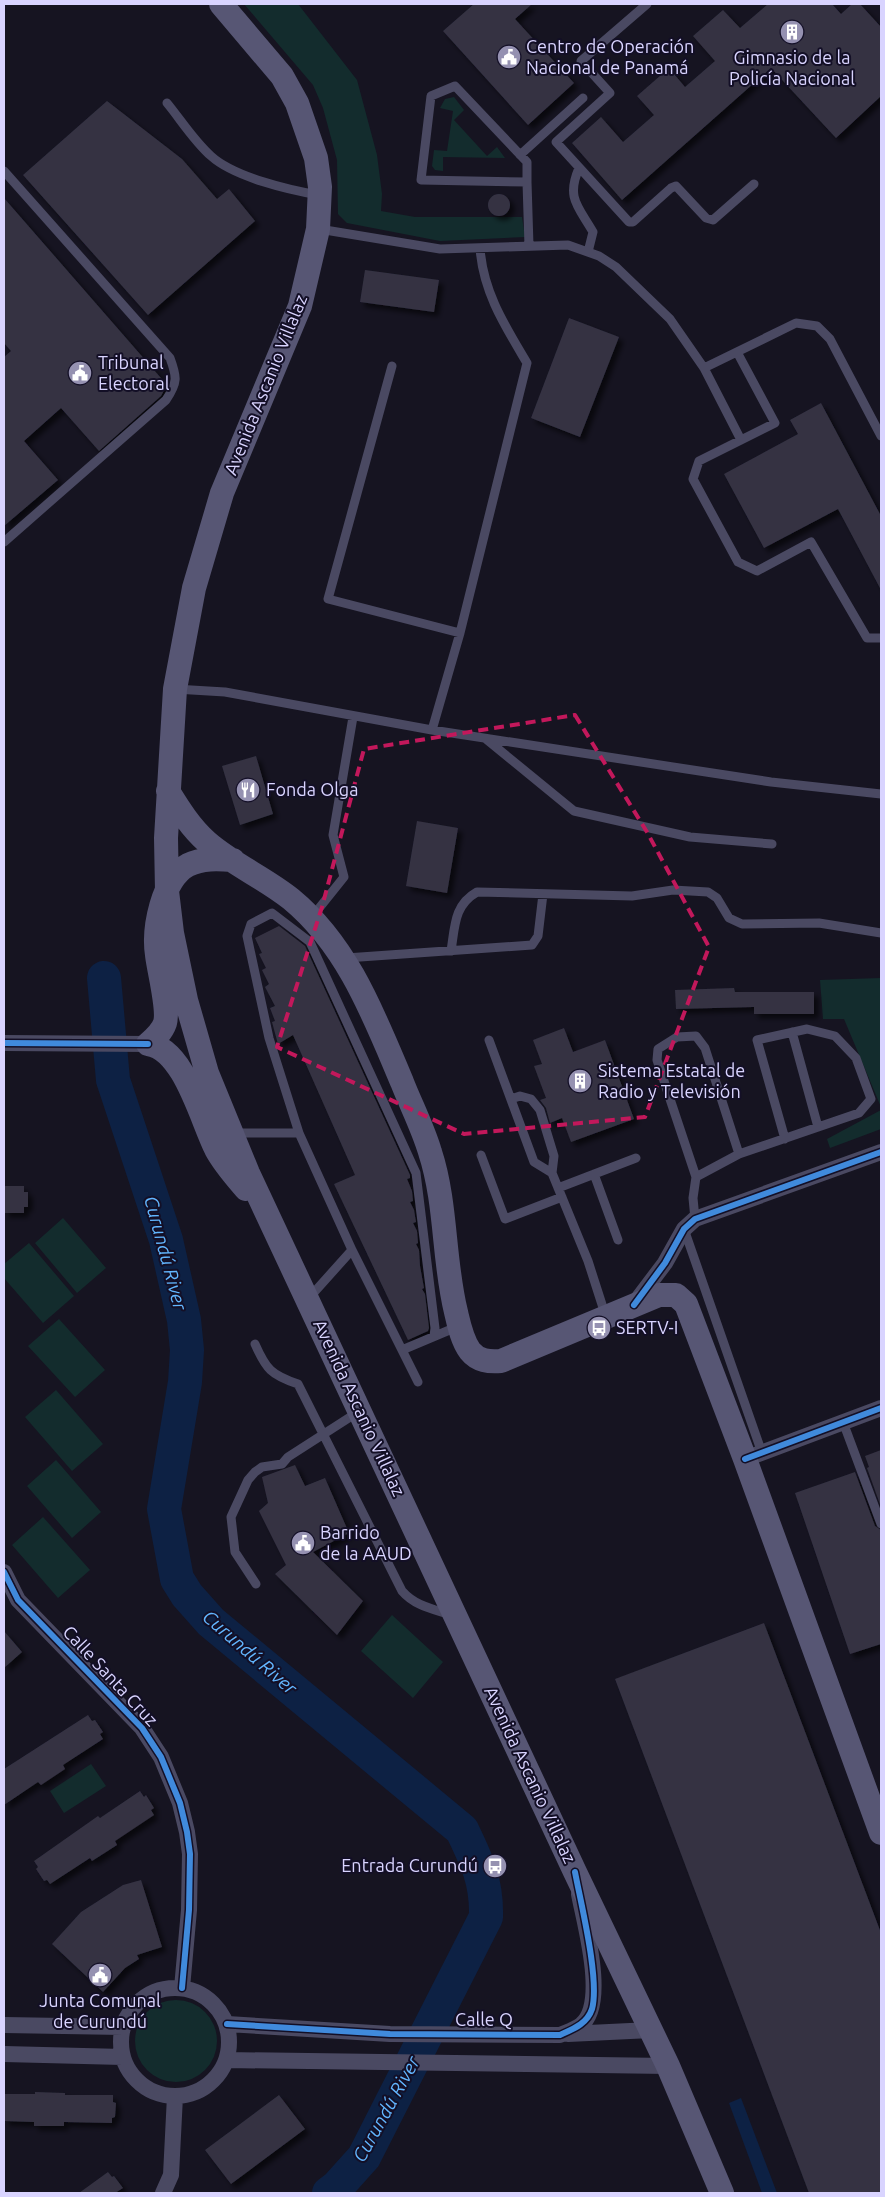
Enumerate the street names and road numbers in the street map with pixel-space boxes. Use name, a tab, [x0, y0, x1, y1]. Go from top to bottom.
street label: Avenida Ascanio Villalaz	[220, 292, 310, 478]
street label: Avenida Ascanio Villalaz	[310, 1316, 410, 1499]
street label: Calle Santa Cruz	[59, 1621, 162, 1730]
street label: Avenida Ascanio Villalaz	[481, 1683, 581, 1866]
street label: Calle Q	[455, 2009, 513, 2030]

